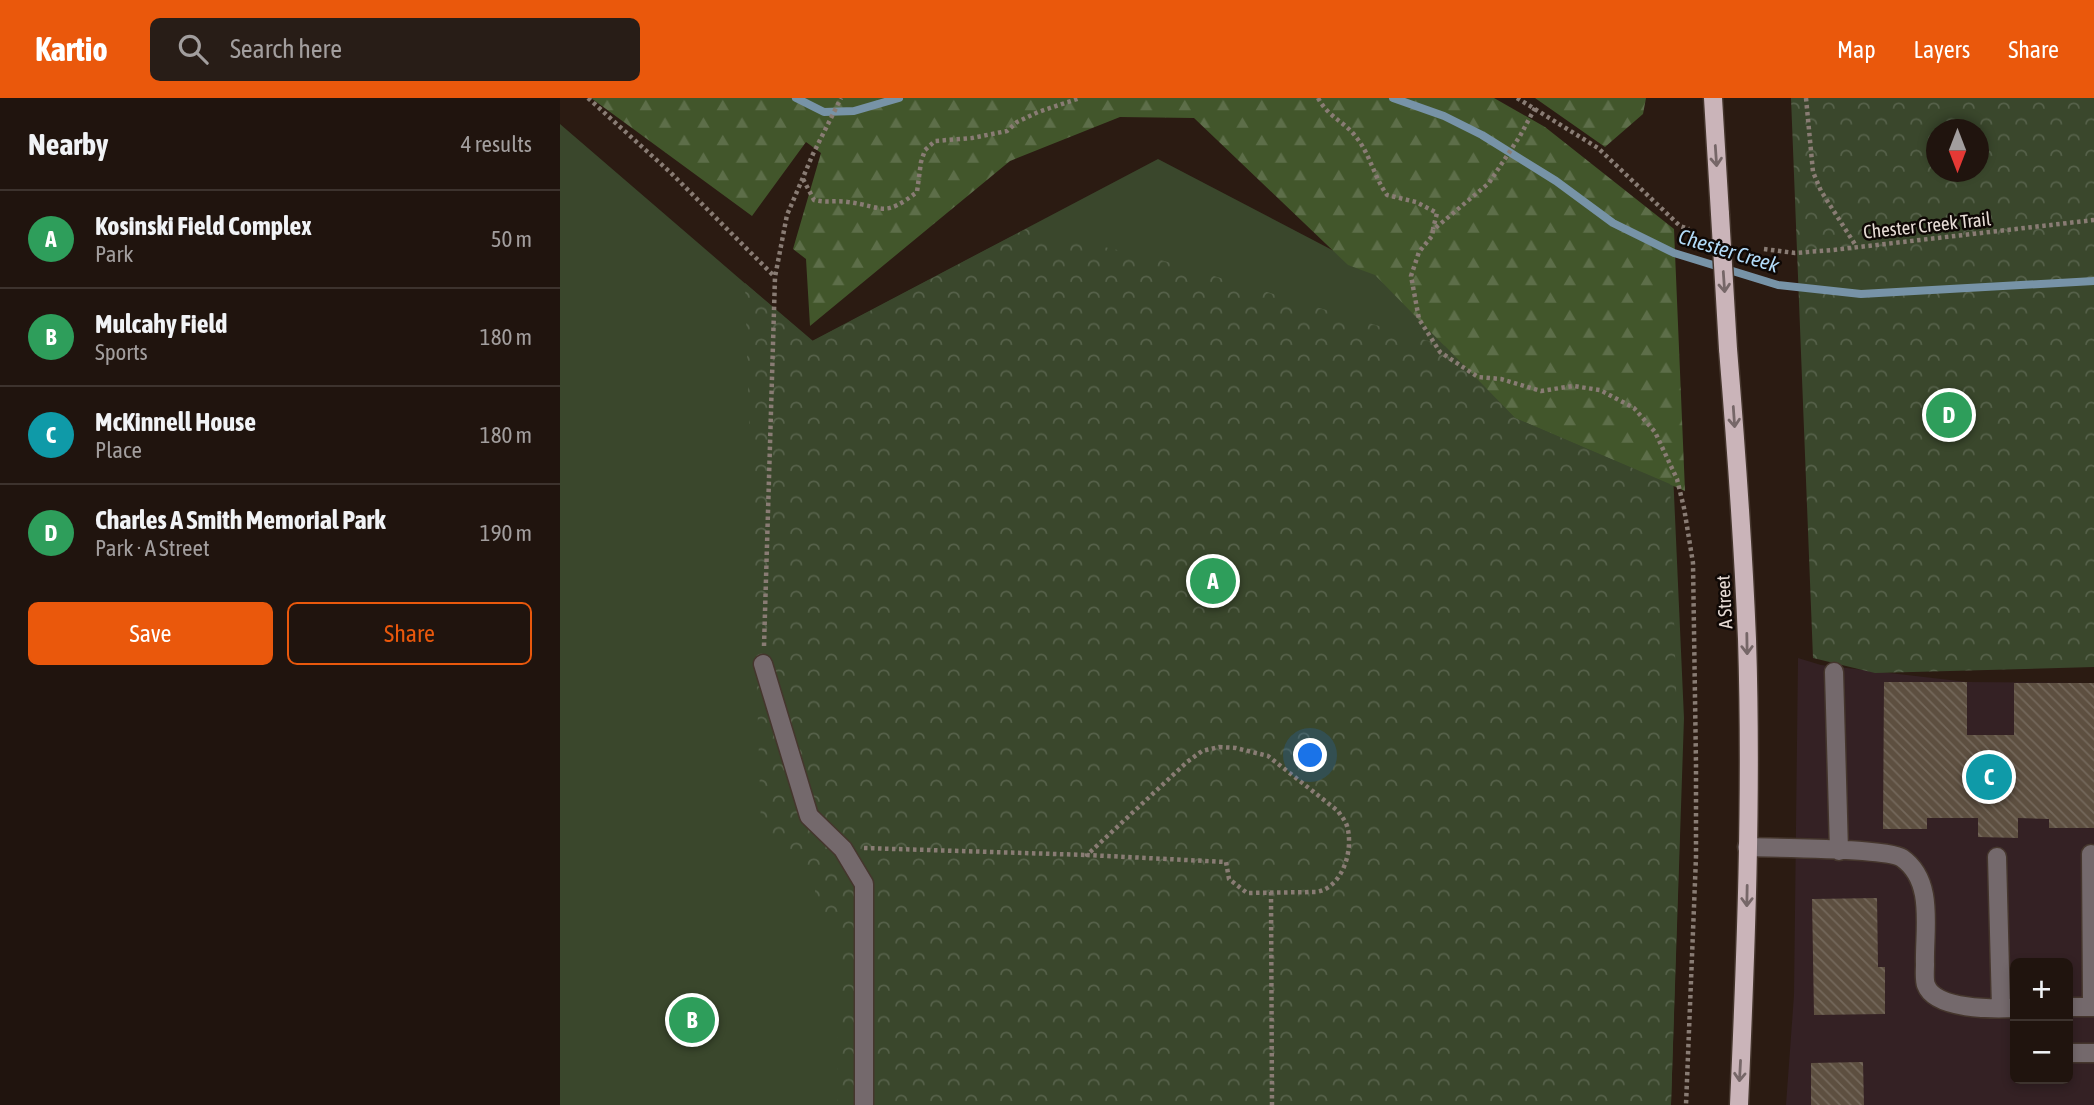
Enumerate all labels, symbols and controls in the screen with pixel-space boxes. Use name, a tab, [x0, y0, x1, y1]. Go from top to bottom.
search box	[150, 18, 640, 81]
text: Kartio	[35, 30, 108, 68]
icon: search	[174, 30, 212, 68]
text: Search here	[230, 34, 342, 64]
text: Map	[1837, 36, 1876, 63]
text: Layers	[1914, 36, 1970, 63]
text: Share	[2008, 36, 2059, 63]
north arrow	[1926, 119, 1989, 182]
text: Nearby	[28, 127, 108, 161]
text: 4 results	[461, 131, 532, 157]
one-way arrow	[1710, 144, 1723, 167]
street label: Chester Creek Trail	[1862, 207, 1992, 243]
text: Kosinski Field Complex	[95, 211, 312, 241]
water label: Chester Creek	[1676, 223, 1783, 277]
text: A	[45, 226, 57, 252]
text: 50 m	[491, 226, 532, 252]
text: Park	[95, 241, 133, 267]
one-way arrow	[1718, 270, 1731, 292]
text: Mulcahy Field	[95, 309, 227, 339]
text: B	[46, 324, 56, 350]
text: 180 m	[480, 324, 532, 350]
text: Sports	[95, 339, 148, 365]
pin: D	[1926, 389, 1972, 441]
one-way arrow	[1728, 405, 1741, 428]
text: McKinnell House	[95, 407, 256, 437]
text: C	[46, 422, 56, 448]
text: 180 m	[480, 422, 532, 448]
text: Place	[95, 437, 142, 463]
text: Charles A Smith Memorial Park	[95, 505, 386, 535]
text: D	[45, 520, 57, 546]
text: 190 m	[480, 520, 532, 546]
text: Park · A Street	[95, 535, 210, 561]
pin: A	[1190, 555, 1236, 607]
street label: A Street	[1712, 575, 1736, 629]
button: Save	[28, 602, 273, 665]
button: Share	[287, 602, 532, 665]
one-way arrow	[1740, 632, 1753, 655]
your location	[1293, 738, 1327, 772]
pin: C	[1966, 751, 2012, 803]
one-way arrow	[1740, 884, 1753, 907]
map controls	[2010, 958, 2073, 1084]
button: +	[2010, 958, 2073, 1021]
pin: B	[669, 994, 715, 1046]
button: −	[2010, 1021, 2073, 1084]
one-way arrow	[1734, 1059, 1747, 1082]

